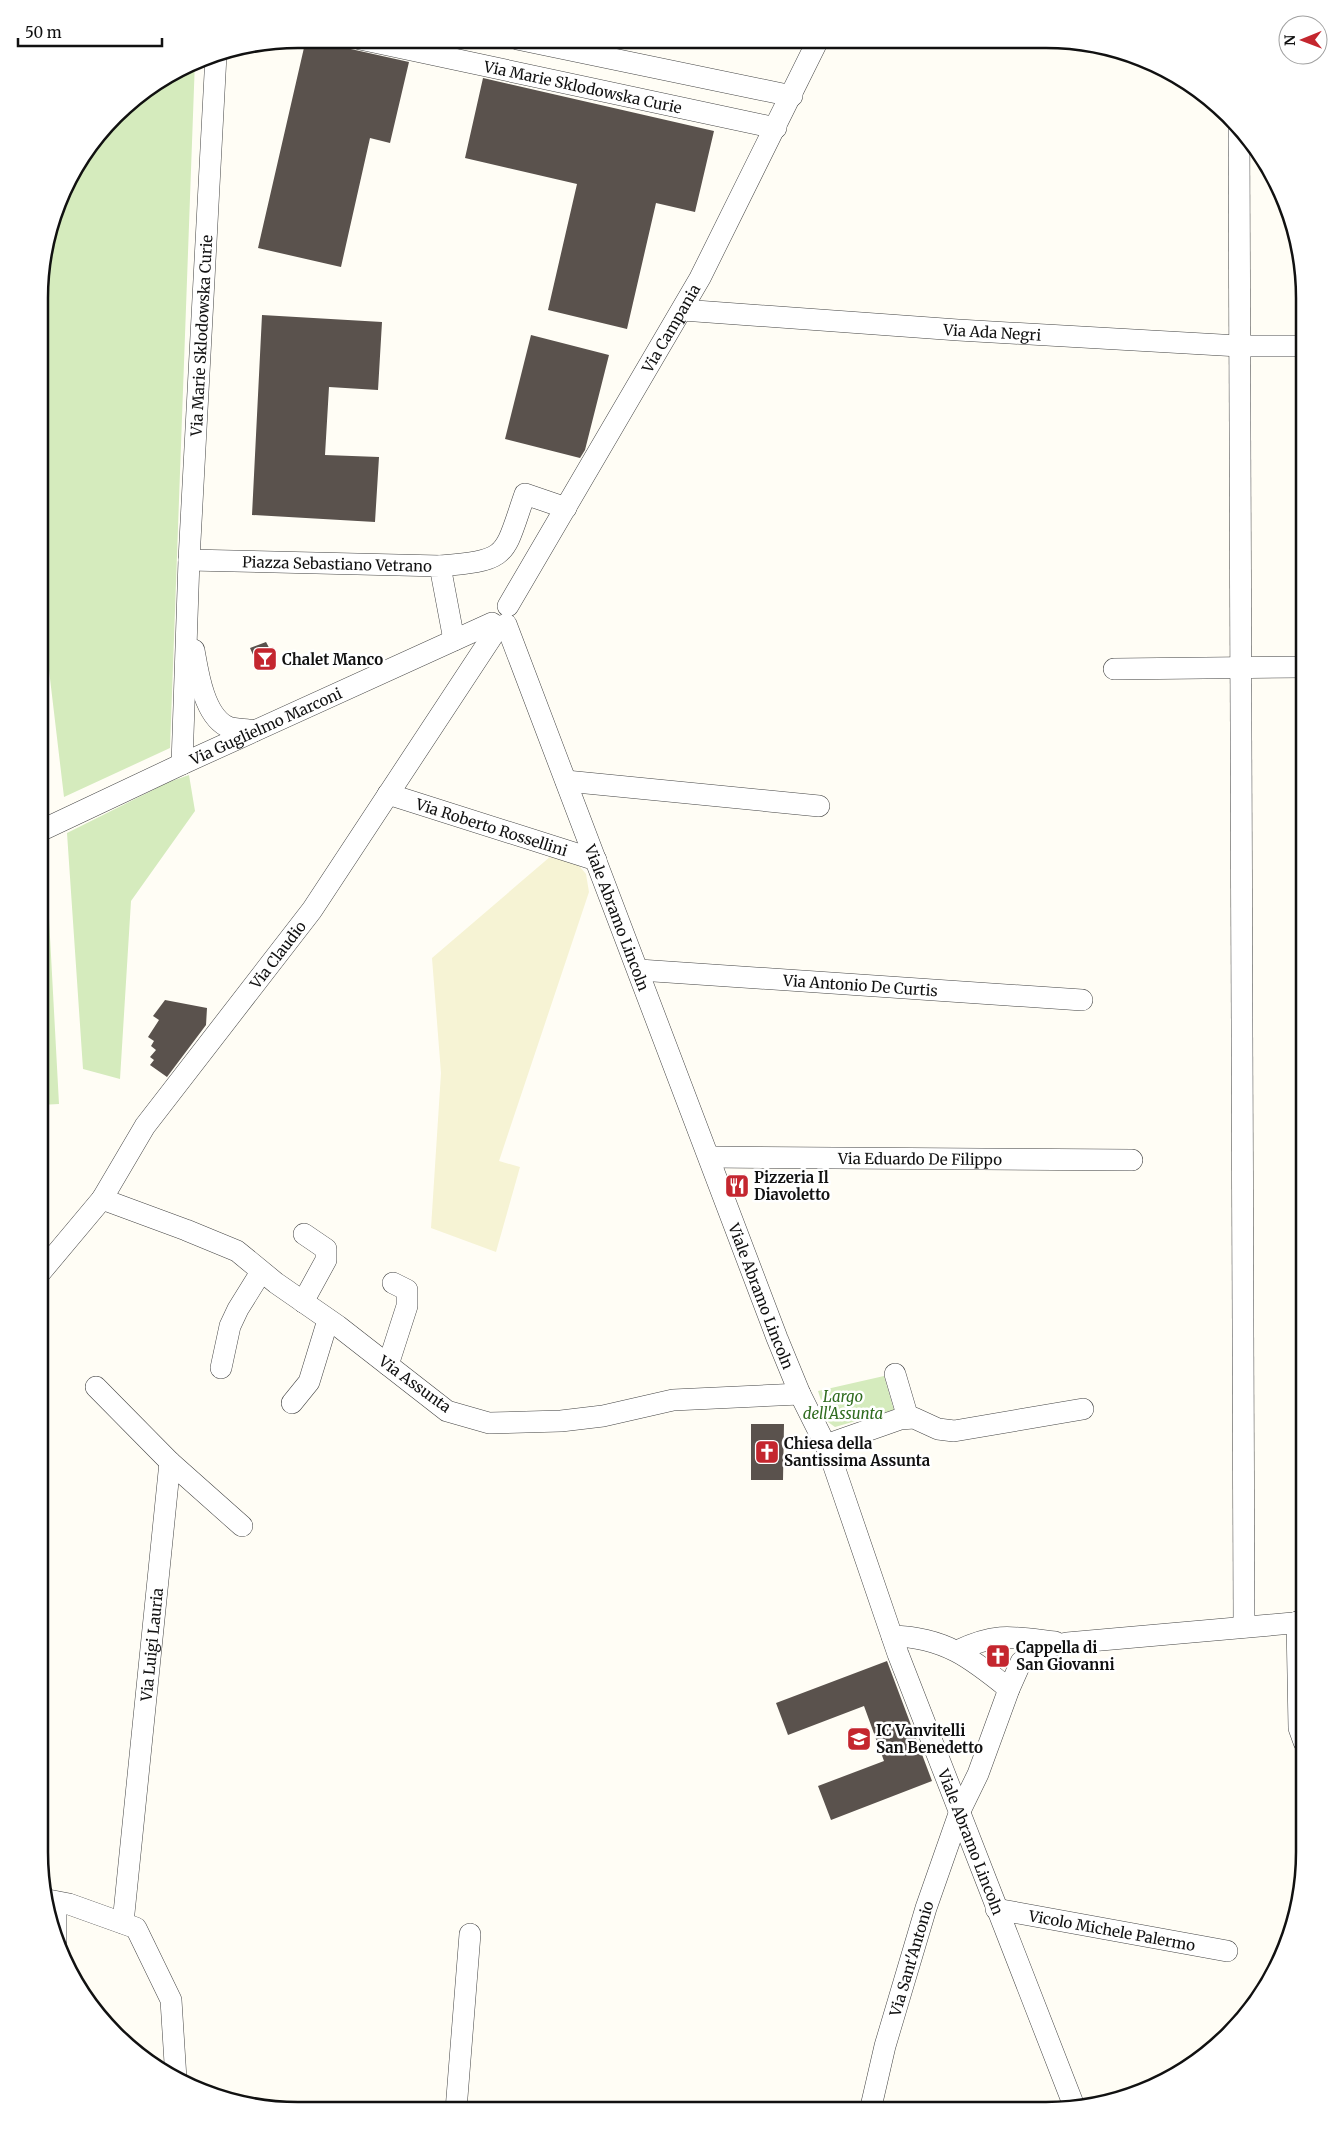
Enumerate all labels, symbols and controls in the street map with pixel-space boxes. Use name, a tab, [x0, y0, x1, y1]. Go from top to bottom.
scale bar	[18, 15, 161, 47]
north arrow	[1278, 15, 1328, 65]
text: 50 m	[25, 23, 62, 42]
text: N	[1281, 35, 1299, 46]
street label: Via Marie Sklodowska Curie	[481, 56, 684, 117]
street label: Via Marie Sklodowska Curie	[186, 234, 216, 438]
street label: Via Campania	[637, 281, 704, 377]
street label: Via Ada Negri	[942, 319, 1042, 344]
street label: Piazza Sebastiano Vetrano	[242, 552, 432, 575]
bar icon: Chalet Manco	[252, 646, 278, 672]
place label: Chalet Manco	[282, 650, 383, 669]
street label: Via Guglielmo Marconi	[186, 683, 345, 769]
street label: Via Roberto Rossellini	[413, 794, 570, 860]
street label: Viale Abramo Lincoln	[581, 841, 654, 993]
street label: Via Claudio	[245, 917, 310, 993]
street label: Via Antonio De Curtis	[782, 970, 938, 1000]
street label: Via Eduardo De Filippo	[837, 1148, 1002, 1169]
place label: Pizzeria Il Diavoletto	[754, 1168, 830, 1204]
restaurant icon: Pizzeria Il Diavoletto	[724, 1173, 750, 1199]
street label: Viale Abramo Lincoln	[724, 1219, 798, 1372]
street label: Via Assunta	[374, 1351, 455, 1417]
park label: Largo dell'Assunta	[803, 1387, 883, 1423]
place label: Chiesa della Santissima Assunta	[784, 1434, 931, 1470]
church icon: Chiesa della Santissima Assunta	[754, 1439, 780, 1465]
street label: Via Luigi Lauria	[136, 1587, 167, 1703]
place label: Cappella di San Giovanni	[1016, 1638, 1115, 1674]
church icon: Cappella di San Giovanni	[985, 1643, 1011, 1669]
place label: IC Vanvitelli San Benedetto	[876, 1721, 983, 1757]
school or university icon: IC Vanvitelli San Benedetto	[846, 1726, 872, 1752]
street label: Viale Abramo Lincoln	[934, 1765, 1008, 1917]
street label: Via Sant'Antonio	[885, 1898, 937, 2019]
street label: Vicolo Michele Palermo	[1026, 1905, 1197, 1955]

